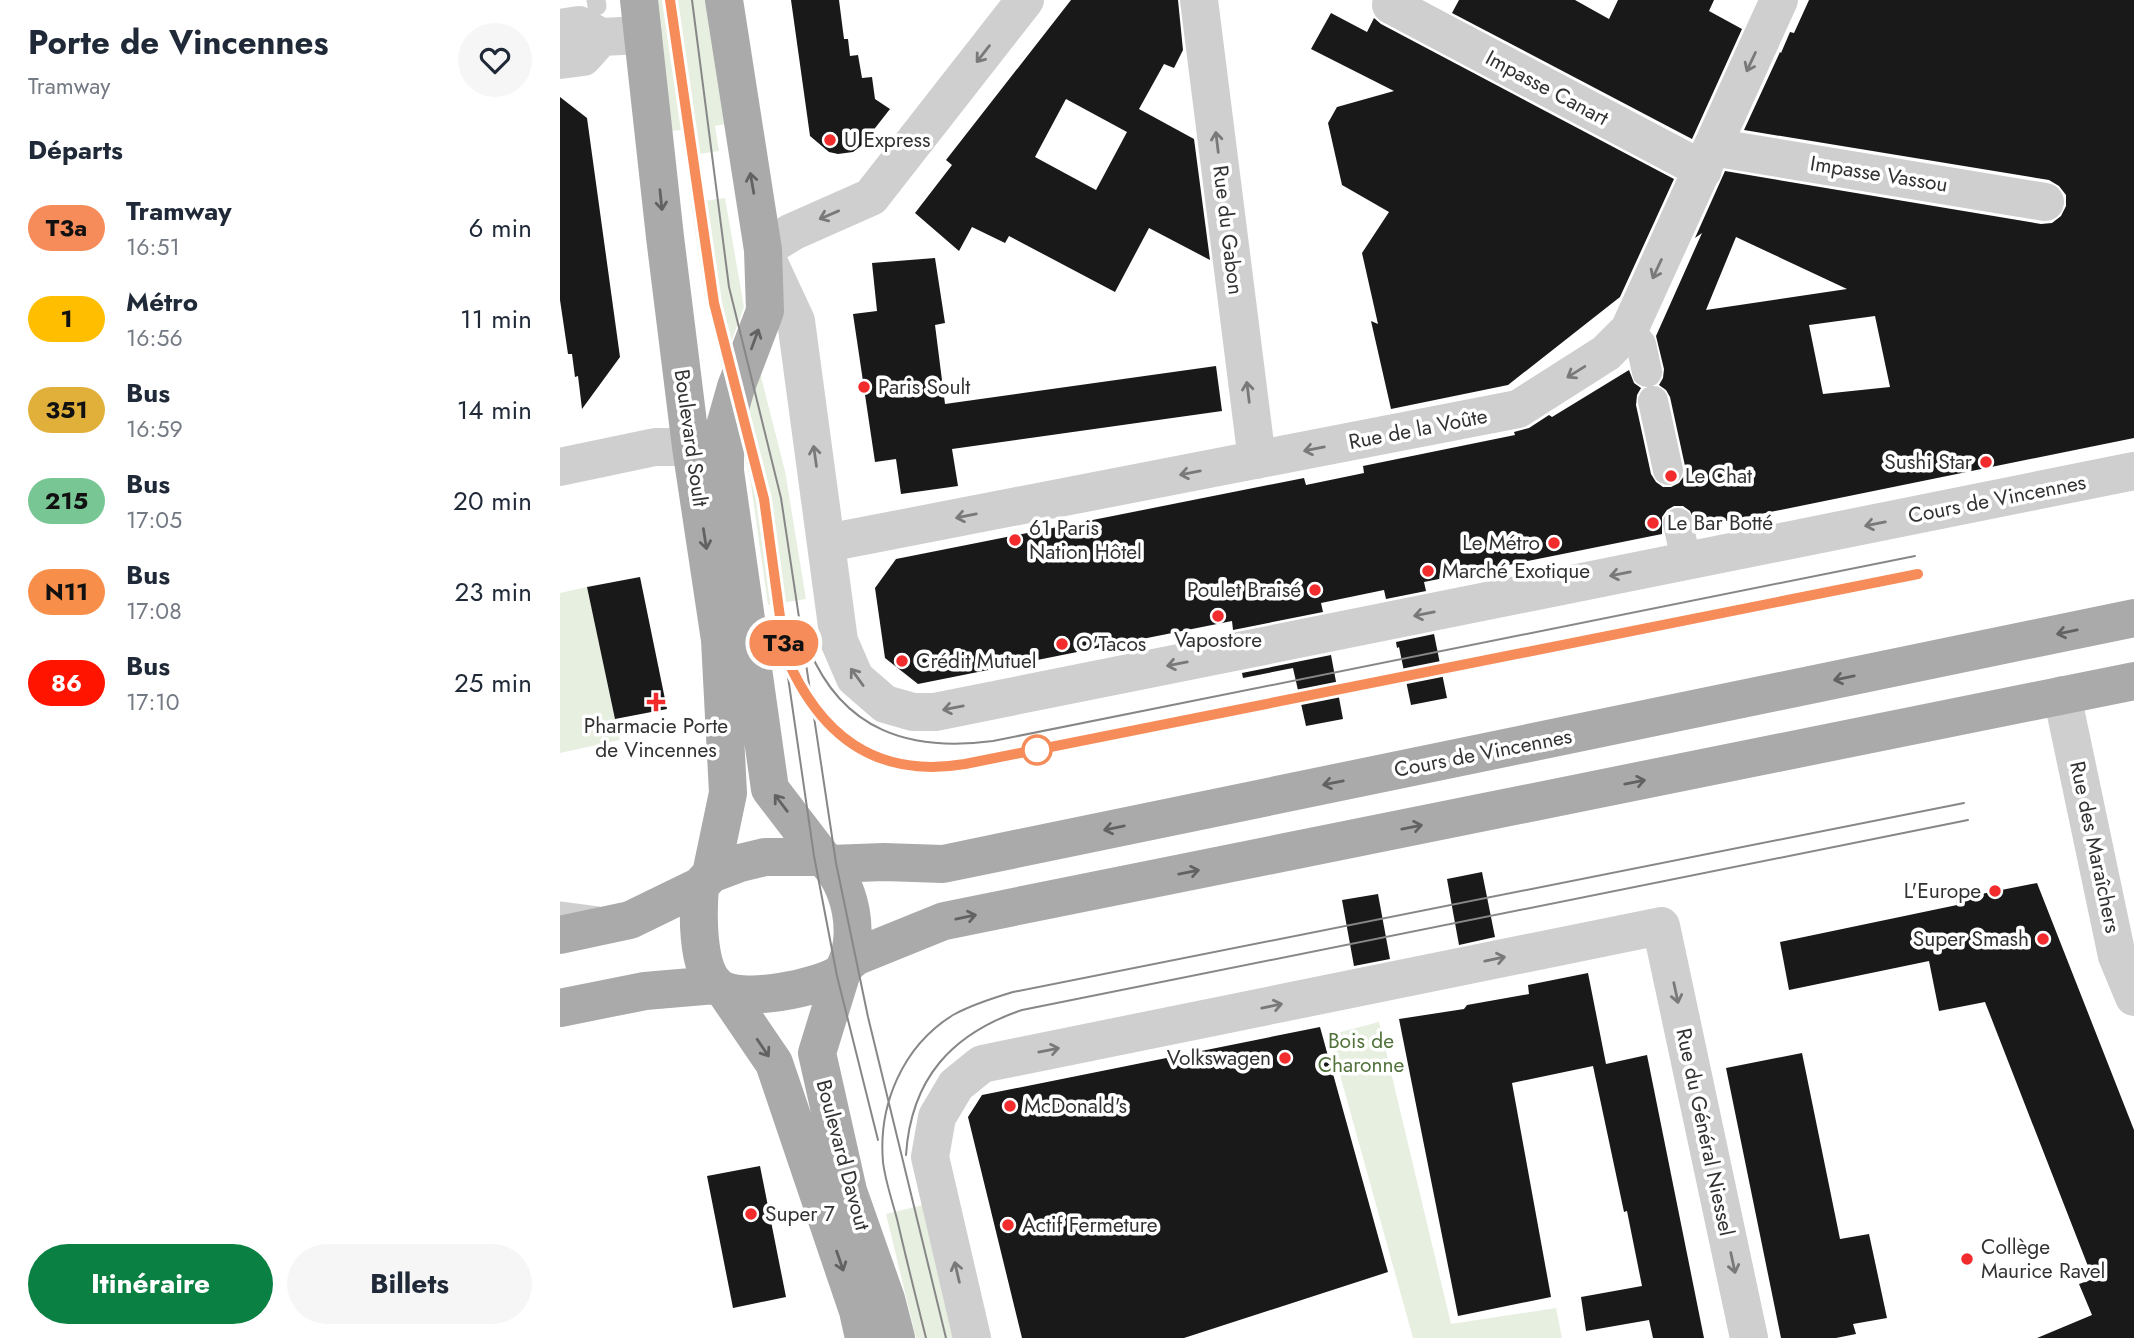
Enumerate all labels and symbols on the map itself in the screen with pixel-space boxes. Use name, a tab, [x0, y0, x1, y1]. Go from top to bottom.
street label: Impasse Canart	[1480, 43, 1614, 133]
one-way arrow	[976, 44, 991, 62]
one-way arrow	[1744, 51, 1757, 72]
place label: U Express	[844, 125, 930, 155]
one-way arrow	[1211, 131, 1224, 154]
marker: U Express	[822, 132, 838, 148]
street label: Impasse Vassou	[1808, 148, 1950, 200]
street label: Rue du Gabon	[1205, 164, 1251, 296]
one-way arrow	[745, 172, 758, 195]
one-way arrow	[655, 188, 668, 211]
one-way arrow	[819, 209, 841, 222]
one-way arrow	[1650, 258, 1663, 279]
one-way arrow	[750, 328, 762, 350]
one-way arrow	[1567, 366, 1587, 380]
street label: Boulevard Soult	[667, 367, 715, 509]
place label: Paris Soult	[878, 372, 970, 402]
marker: Paris Soult	[856, 379, 872, 395]
one-way arrow	[1242, 381, 1255, 404]
street label: Rue de la Voûte	[1346, 401, 1490, 457]
one-way arrow	[1303, 442, 1326, 456]
one-way arrow	[808, 445, 821, 468]
place label: Sushi Star	[1884, 447, 1973, 477]
marker: Sushi Star	[1978, 454, 1994, 470]
place label: Le Chat	[1685, 461, 1752, 491]
one-way arrow	[1179, 466, 1202, 480]
street label: Cours de Vincennes	[1906, 467, 2088, 531]
marker: Le Chat	[1663, 468, 1679, 484]
place label: Le Bar Botté	[1667, 508, 1773, 538]
one-way arrow	[955, 509, 978, 523]
place label: 61 Paris Nation Hôtel	[1029, 513, 1142, 567]
marker: Le Bar Botté	[1645, 515, 1661, 531]
one-way arrow	[1864, 517, 1887, 531]
one-way arrow	[699, 527, 712, 549]
place label: Le Métro	[1462, 528, 1540, 558]
marker: 61 Paris Nation Hôtel	[1007, 532, 1023, 548]
marker: Le Métro	[1546, 535, 1562, 551]
place label: Marché Exotique	[1442, 556, 1590, 586]
marker: Marché Exotique	[1420, 563, 1436, 579]
one-way arrow	[1609, 568, 1632, 582]
place label: Poulet Braisé	[1187, 575, 1301, 605]
marker: Poulet Braisé	[1307, 582, 1323, 598]
one-way arrow	[1413, 607, 1436, 621]
marker: Vapostore	[1210, 608, 1226, 624]
line badge: T3a	[744, 620, 824, 666]
place label: Vapostore	[1174, 625, 1262, 655]
one-way arrow	[2056, 626, 2079, 639]
place label: O'Tacos	[1076, 629, 1146, 659]
marker: O'Tacos	[1054, 636, 1070, 652]
place label: Crédit Mutuel	[916, 646, 1037, 676]
marker: Crédit Mutuel	[894, 653, 910, 669]
one-way arrow	[1166, 657, 1189, 671]
one-way arrow	[850, 667, 865, 686]
one-way arrow	[1833, 672, 1856, 686]
marker: Pharmacie Porte de Vincennes	[648, 694, 664, 710]
one-way arrow	[943, 702, 965, 715]
place label: Pharmacie Porte de Vincennes	[584, 711, 728, 765]
street label: Cours de Vincennes	[1392, 721, 1574, 785]
unlabelled marker	[1022, 735, 1052, 765]
street label: Rue des Maraîchers	[2062, 758, 2128, 936]
one-way arrow	[1623, 775, 1646, 788]
one-way arrow	[1322, 776, 1345, 790]
one-way arrow	[773, 794, 788, 812]
one-way arrow	[1400, 819, 1423, 833]
one-way arrow	[1103, 822, 1126, 836]
one-way arrow	[1177, 864, 1200, 878]
place label: L'Europe	[1904, 876, 1981, 906]
marker: L'Europe	[1987, 883, 2003, 899]
one-way arrow	[954, 909, 977, 923]
place label: Super Smash	[1913, 924, 2029, 954]
marker: Super Smash	[2035, 931, 2051, 947]
one-way arrow	[1483, 951, 1506, 965]
one-way arrow	[1669, 981, 1683, 1004]
one-way arrow	[1260, 998, 1283, 1012]
street label: Rue du Général Niessel	[1668, 1025, 1742, 1239]
park label: Bois de Charonne	[1318, 1026, 1405, 1080]
one-way arrow	[756, 1037, 770, 1057]
one-way arrow	[1037, 1043, 1060, 1057]
place label: Volkswagen	[1167, 1043, 1271, 1073]
marker: Volkswagen	[1277, 1050, 1293, 1066]
street label: Boulevard Davout	[808, 1076, 878, 1234]
place label: McDonald's	[1024, 1091, 1127, 1121]
marker: McDonald's	[1002, 1098, 1018, 1114]
place label: Super 7	[765, 1199, 835, 1229]
marker: Super 7	[743, 1206, 759, 1222]
place label: Actif Fermeture	[1022, 1210, 1158, 1240]
marker: Actif Fermeture	[1000, 1217, 1016, 1233]
place label: Collège Maurice Ravel	[1981, 1232, 2105, 1286]
one-way arrow	[835, 1249, 847, 1271]
one-way arrow	[1726, 1251, 1740, 1274]
marker: Collège Maurice Ravel	[1959, 1251, 1975, 1267]
one-way arrow	[949, 1261, 962, 1283]

